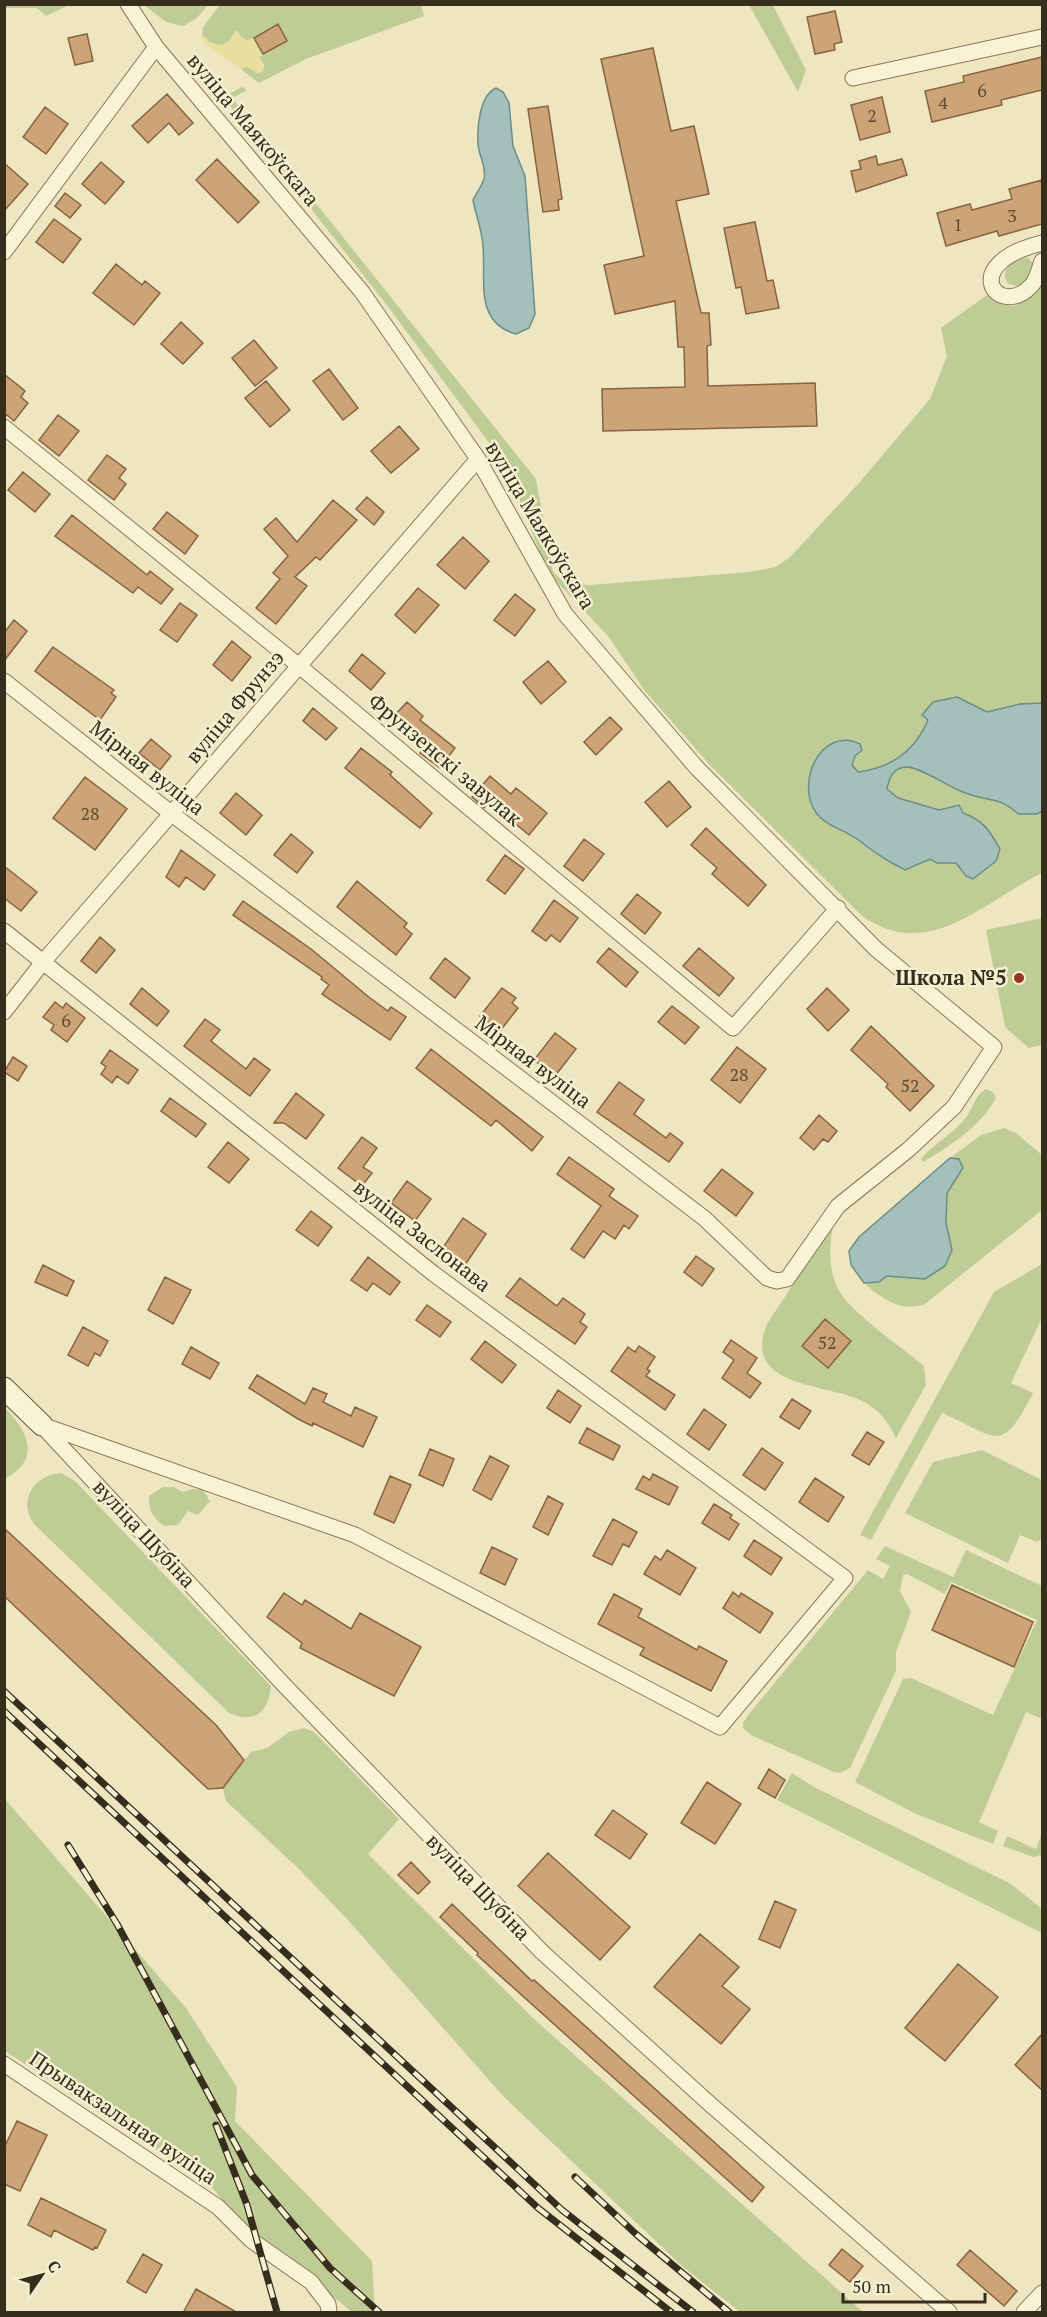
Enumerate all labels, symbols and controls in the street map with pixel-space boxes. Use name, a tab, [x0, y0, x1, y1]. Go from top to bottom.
street label: вуліца Маякоўскага	[181, 47, 326, 212]
house number: 6	[977, 78, 987, 102]
house number: 4	[938, 90, 948, 114]
house number: 2	[867, 103, 877, 127]
house number: 3	[1007, 203, 1017, 227]
house number: 1	[953, 212, 963, 236]
street label: вуліца Маякоўскага	[479, 435, 602, 614]
street label: вуліца Фрунзэ	[179, 644, 290, 769]
street label: Фрунзенскі завулак	[363, 687, 529, 832]
street label: Мірная вуліца	[84, 714, 211, 821]
house number: 28	[80, 801, 100, 825]
place label: Школа №5	[895, 963, 1007, 991]
marker: Школа №5	[1012, 971, 1026, 985]
house number: 6	[61, 1008, 71, 1032]
street label: Мірная вуліца	[470, 1008, 598, 1114]
house number: 28	[729, 1062, 749, 1086]
house number: 52	[900, 1073, 920, 1097]
street label: вуліца Заслонава	[348, 1173, 497, 1298]
house number: 52	[817, 1330, 837, 1354]
street label: вуліца Шубіна	[87, 1473, 203, 1594]
street label: вуліца Шубіна	[420, 1827, 537, 1946]
street label: Прывакзальная вуліца	[24, 2044, 223, 2191]
north arrow	[12, 2245, 72, 2305]
text: С	[42, 2256, 66, 2277]
scale bar	[843, 2266, 986, 2304]
text: 50 m	[852, 2274, 892, 2298]

